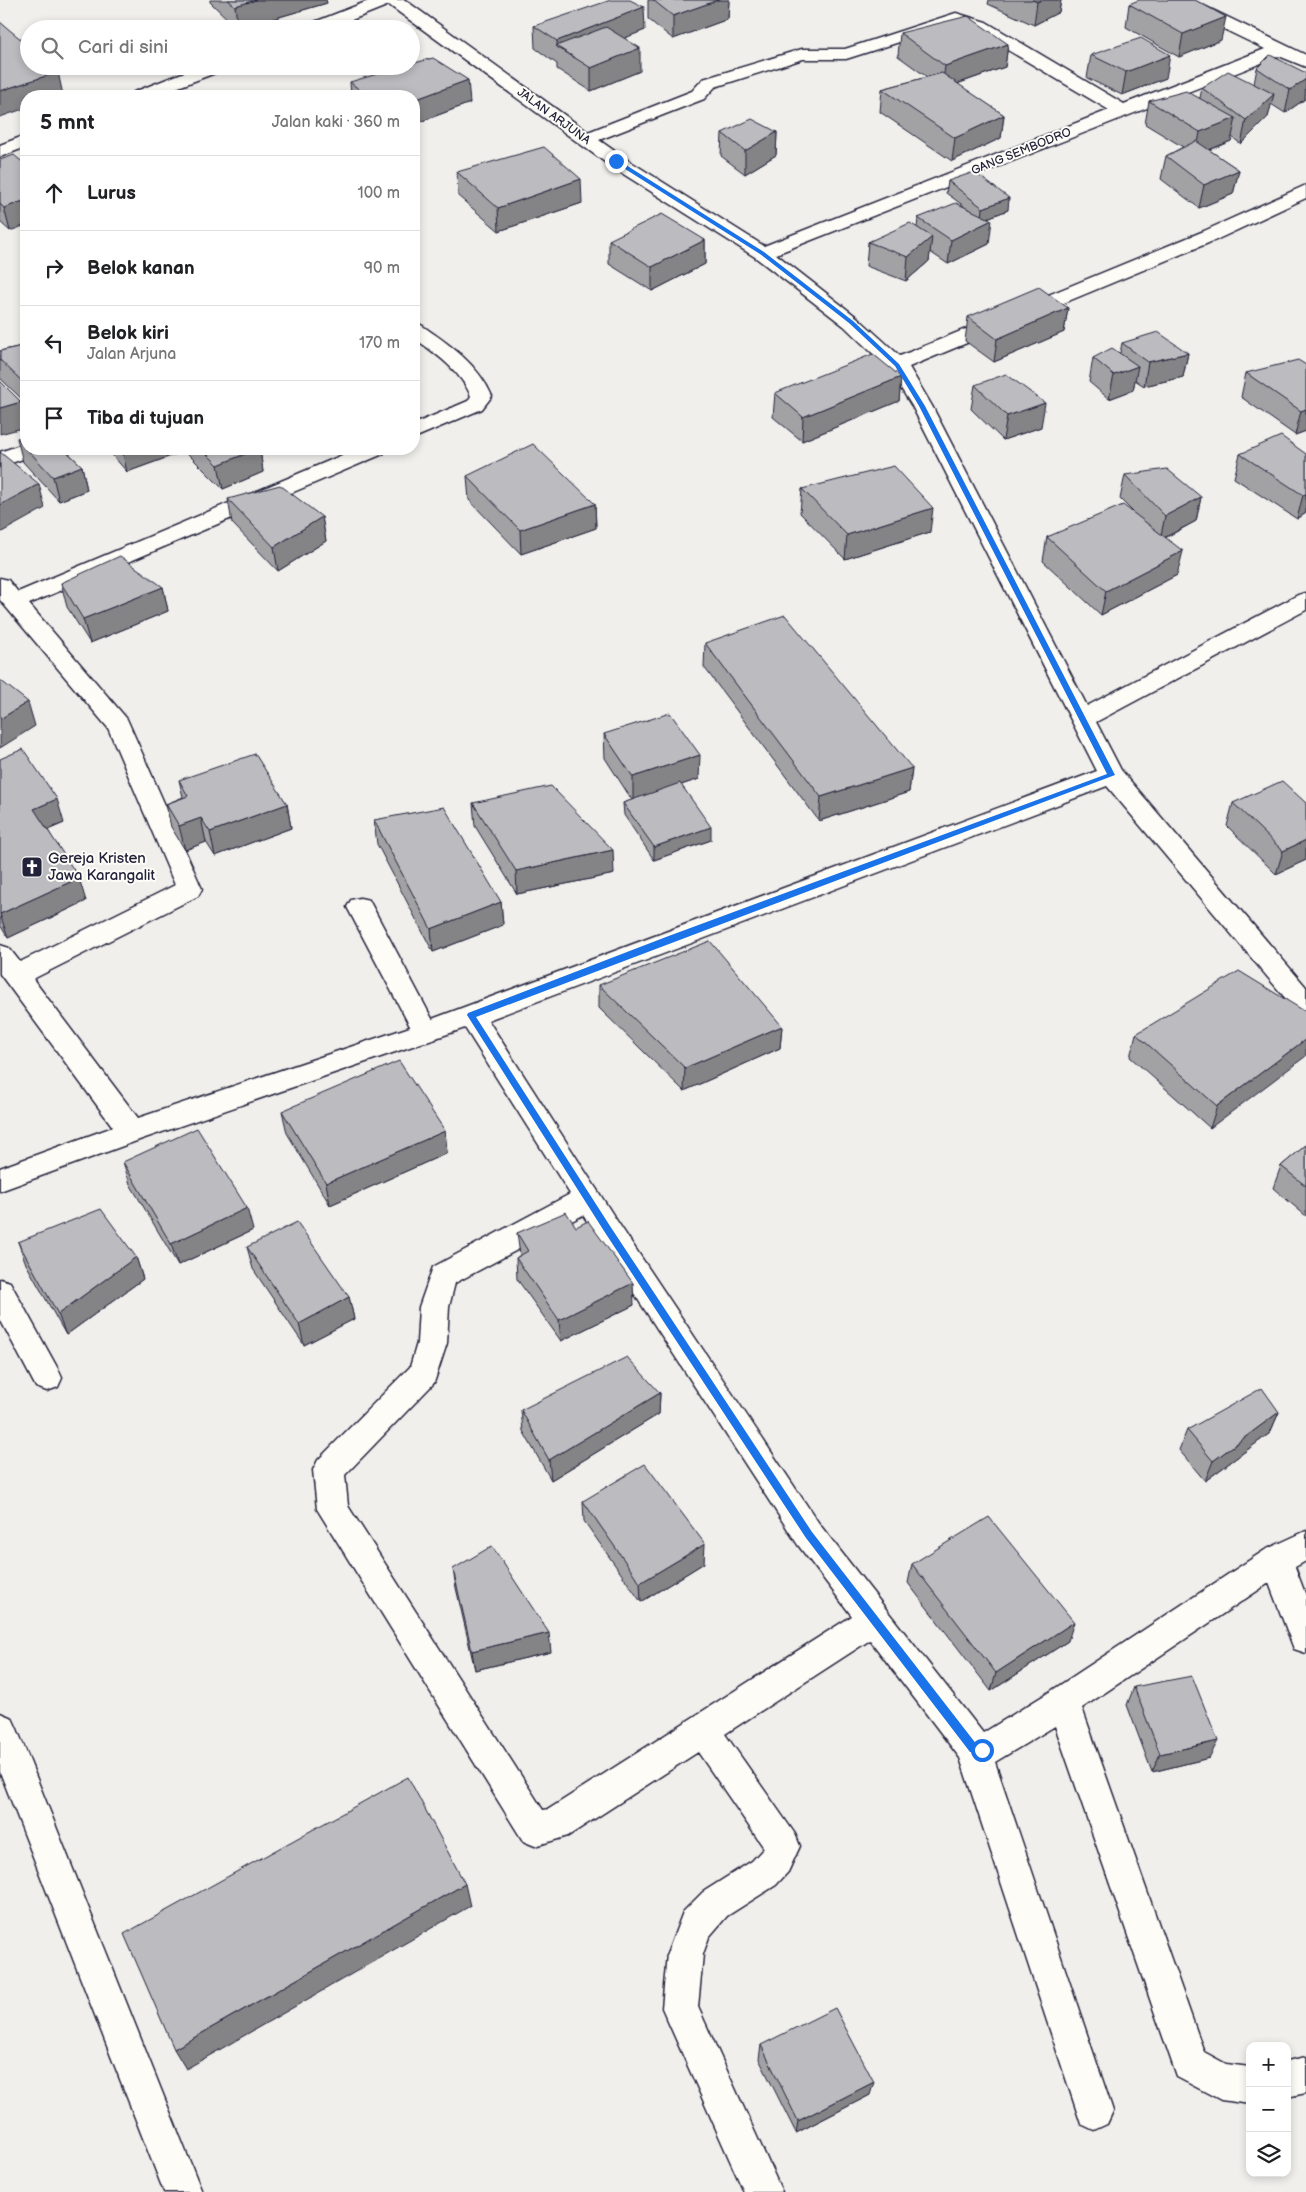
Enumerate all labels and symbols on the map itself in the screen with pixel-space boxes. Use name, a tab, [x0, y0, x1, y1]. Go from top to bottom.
street label: JALAN ARJUNA	[514, 85, 594, 148]
street label: GANG SEMBODRO	[969, 125, 1073, 178]
route end	[605, 150, 628, 173]
place label: Gereja Kristen Jawa Karangalit	[48, 849, 156, 885]
church icon: Gereja Kristen Jawa Karangalit	[20, 855, 44, 879]
route start	[971, 1739, 994, 1762]

